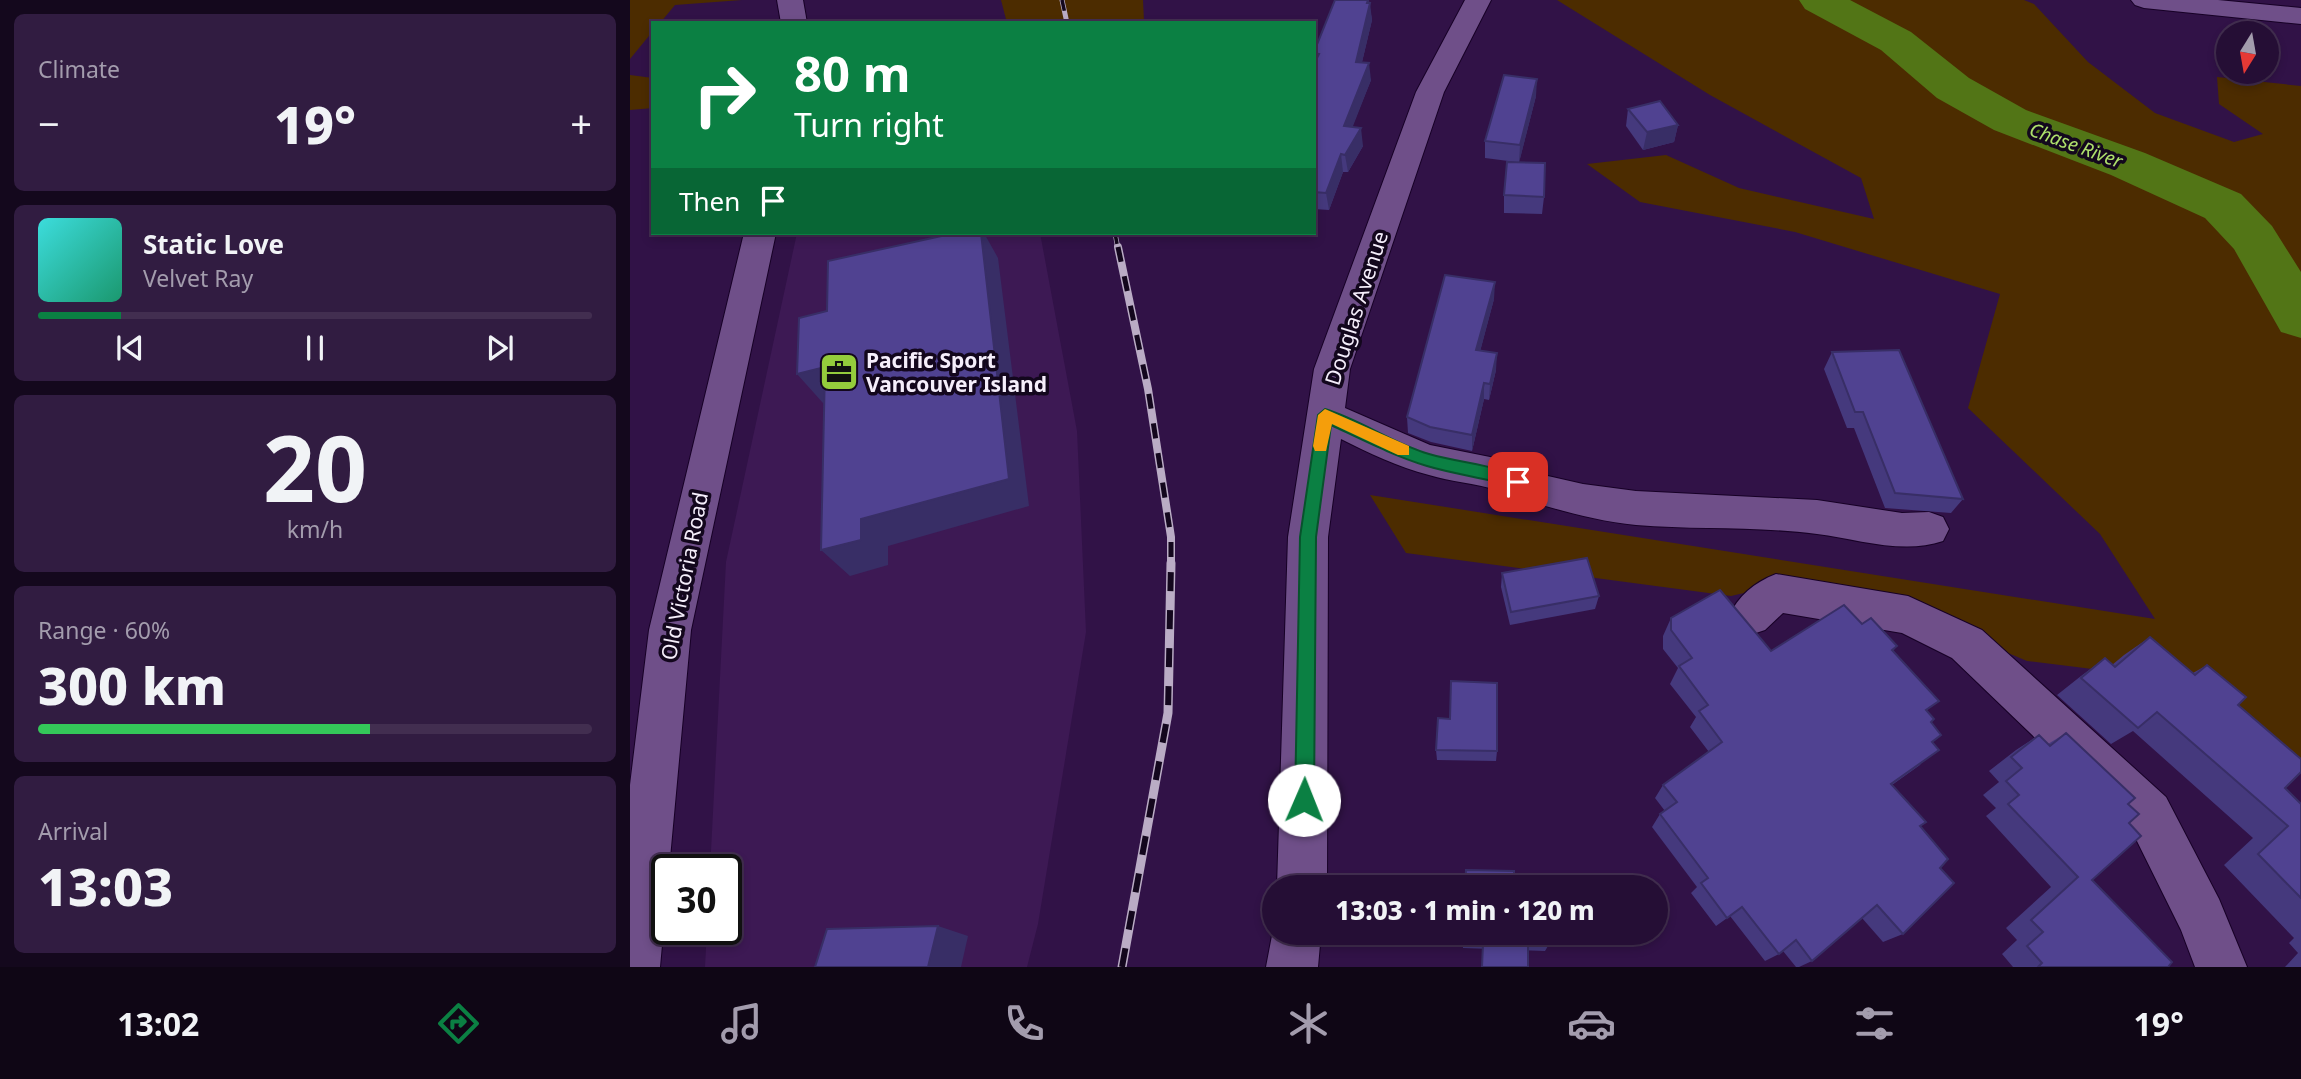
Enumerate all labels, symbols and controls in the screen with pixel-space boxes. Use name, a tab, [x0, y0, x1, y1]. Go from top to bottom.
north arrow	[2216, 21, 2278, 84]
map controls	[2216, 21, 2279, 84]
text: 80 m	[794, 40, 911, 106]
icon: right	[679, 49, 770, 140]
text: Climate	[38, 53, 120, 85]
text: 19°	[274, 88, 356, 159]
text: −	[38, 97, 60, 149]
text: +	[570, 97, 592, 149]
text: Turn right	[794, 103, 944, 146]
water label: Chase River	[2026, 116, 2128, 174]
icon: arrive	[754, 182, 792, 220]
text: Then	[679, 183, 740, 219]
text: Static Love	[143, 226, 284, 262]
street label: Douglas Avenue	[1318, 227, 1394, 389]
text: Velvet Ray	[143, 262, 253, 294]
icon: previous	[111, 329, 149, 367]
icon: pause	[296, 329, 334, 367]
icon: next	[481, 329, 519, 367]
place label: Pacific Sport Vancouver Island	[866, 346, 1047, 398]
office icon: Pacific Sport Vancouver Island	[818, 351, 860, 393]
text: 20	[263, 405, 367, 529]
pin	[1488, 452, 1548, 512]
icon: arrive	[1499, 463, 1537, 501]
street label: Old Victoria Road	[654, 490, 714, 662]
text: km/h	[287, 513, 343, 545]
text: Range · 60%	[38, 614, 170, 646]
text: 300 km	[38, 649, 226, 720]
position arrow	[1267, 763, 1341, 837]
text: Arrival	[38, 815, 108, 847]
text: 13:03	[38, 850, 173, 921]
speed limit sign: 30	[651, 854, 742, 945]
text: 13:03 · 1 min · 120 m	[1335, 892, 1595, 928]
icon: directions	[434, 999, 483, 1048]
icon: music	[717, 999, 766, 1048]
icon: phone	[1000, 999, 1049, 1048]
icon: climate	[1284, 999, 1333, 1048]
icon: car	[1567, 999, 1616, 1048]
icon: filters	[1850, 999, 1899, 1048]
text: 13:02	[117, 1002, 199, 1045]
text: 19°	[2134, 1002, 2184, 1045]

